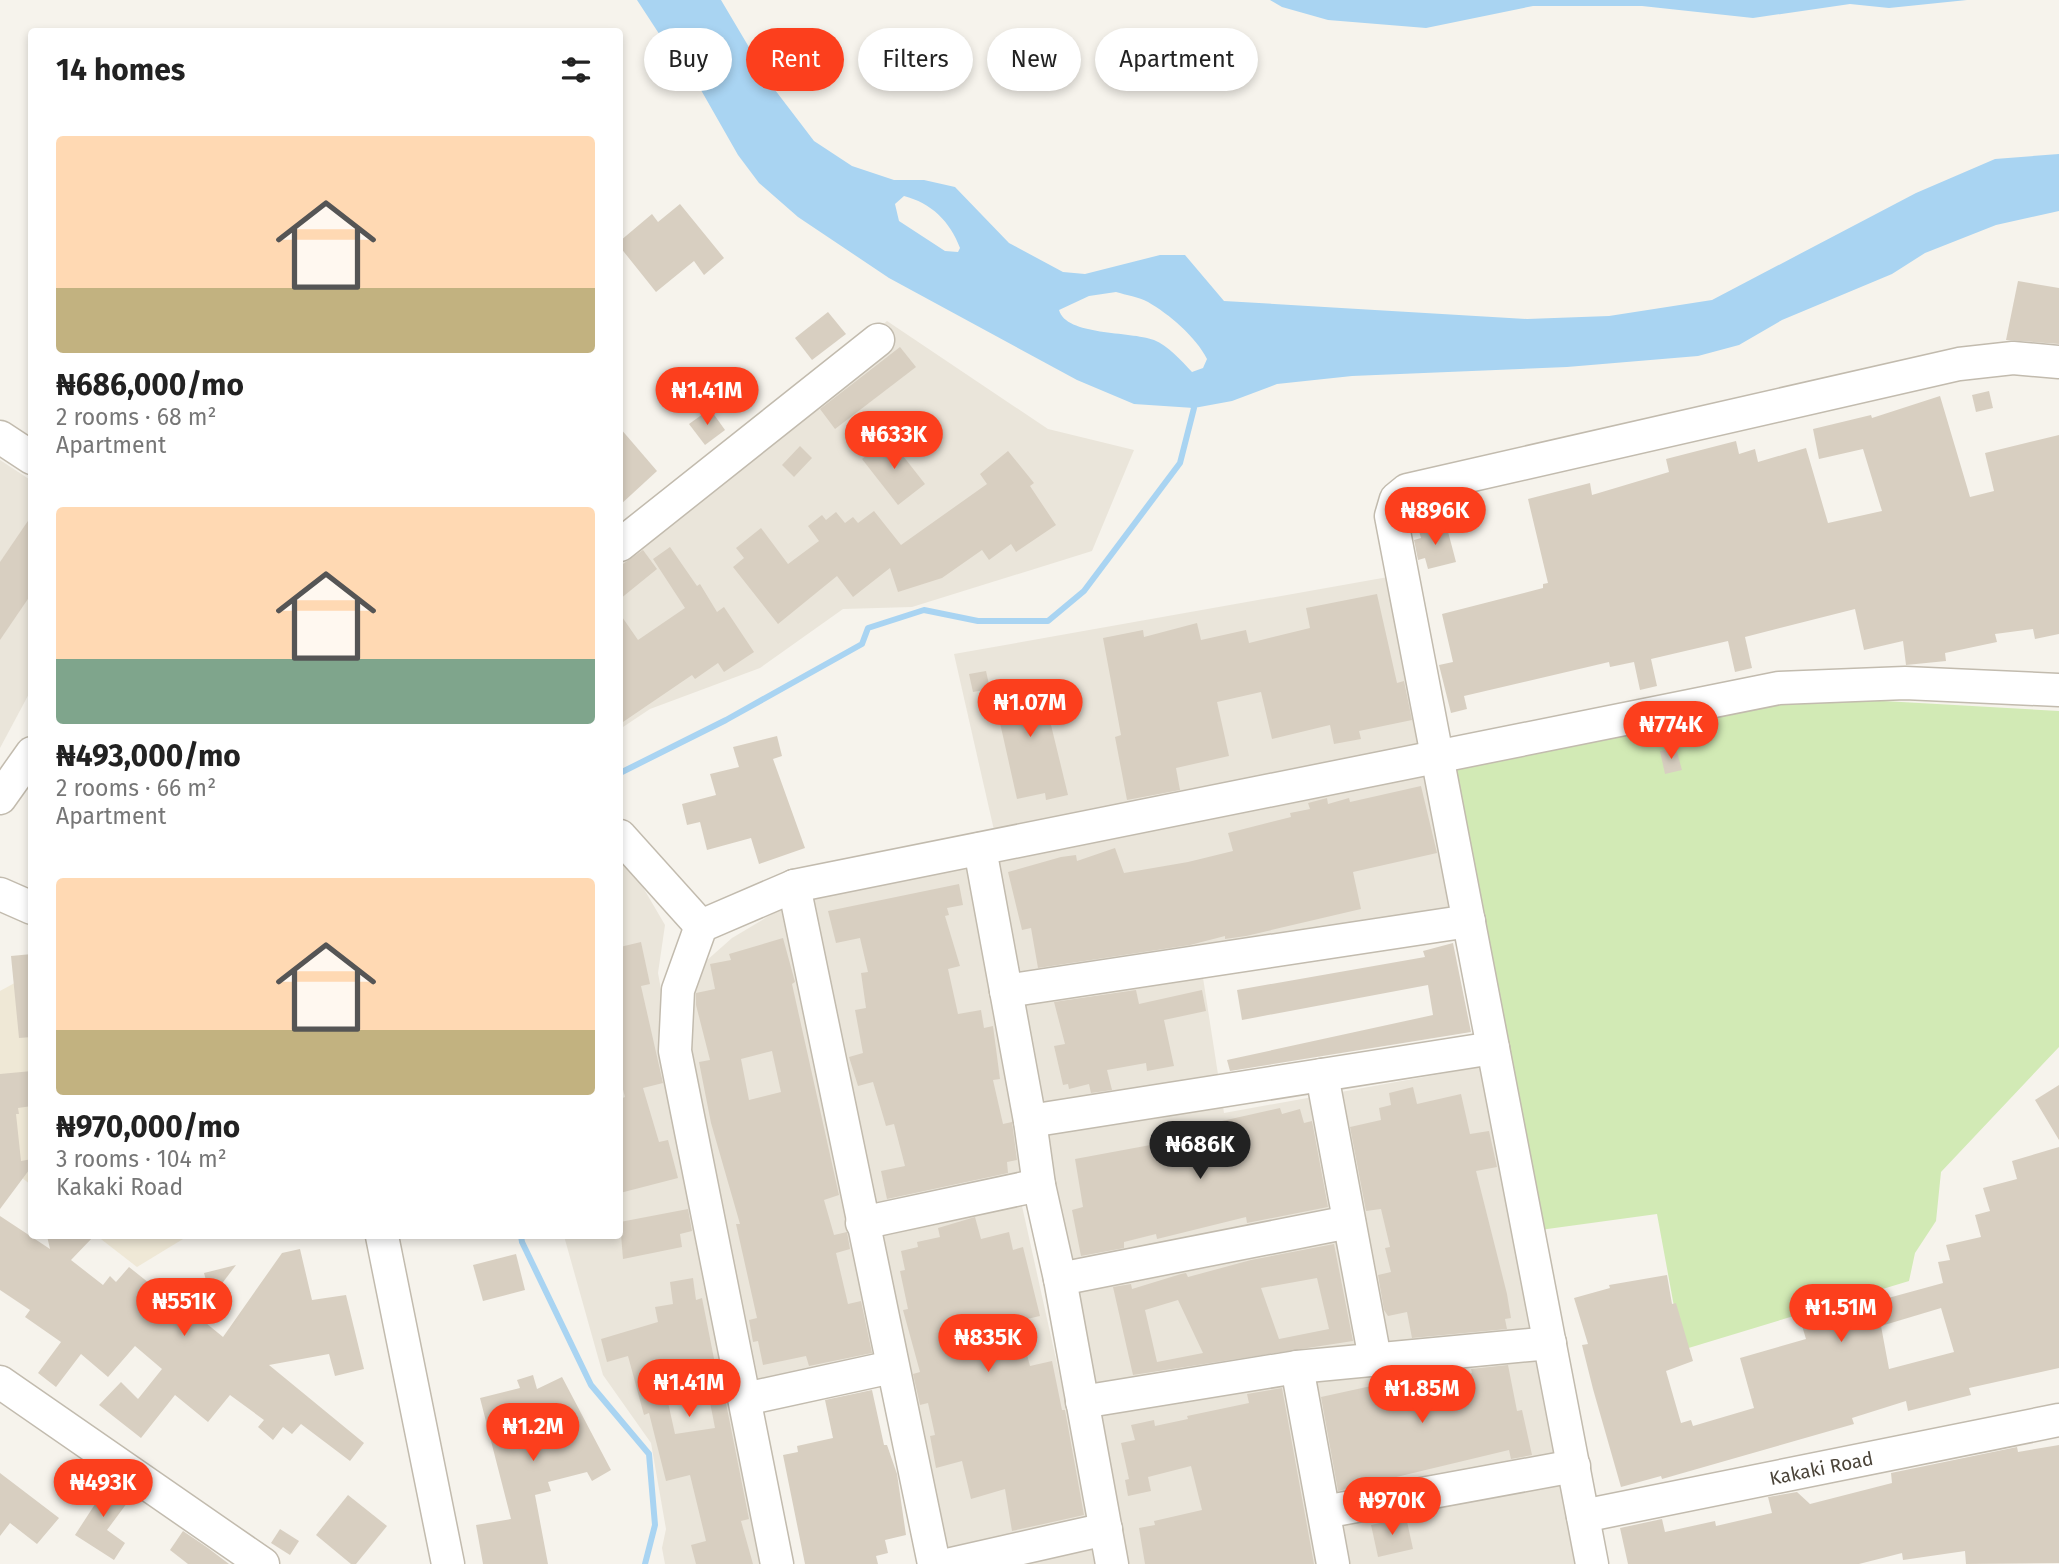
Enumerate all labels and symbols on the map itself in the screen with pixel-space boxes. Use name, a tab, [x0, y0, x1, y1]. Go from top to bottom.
pin: ₦1.41M	[650, 368, 764, 427]
pin: ₦633K	[845, 412, 943, 471]
pin: ₦896K	[1386, 488, 1484, 547]
pin: ₦1.07M	[973, 680, 1087, 739]
pin: ₦774K	[1622, 702, 1720, 761]
pin: ₦686K	[1151, 1122, 1249, 1181]
pin: ₦551K	[135, 1278, 233, 1338]
pin: ₦1.51M	[1784, 1284, 1898, 1344]
pin: ₦835K	[939, 1314, 1037, 1374]
pin: ₦1.41M	[632, 1360, 746, 1419]
pin: ₦1.85M	[1365, 1366, 1479, 1425]
pin: ₦1.2M	[484, 1404, 582, 1463]
street label: Kakaki Road	[1767, 1447, 1875, 1490]
pin: ₦493K	[54, 1460, 152, 1519]
pin: ₦970K	[1343, 1478, 1441, 1537]

